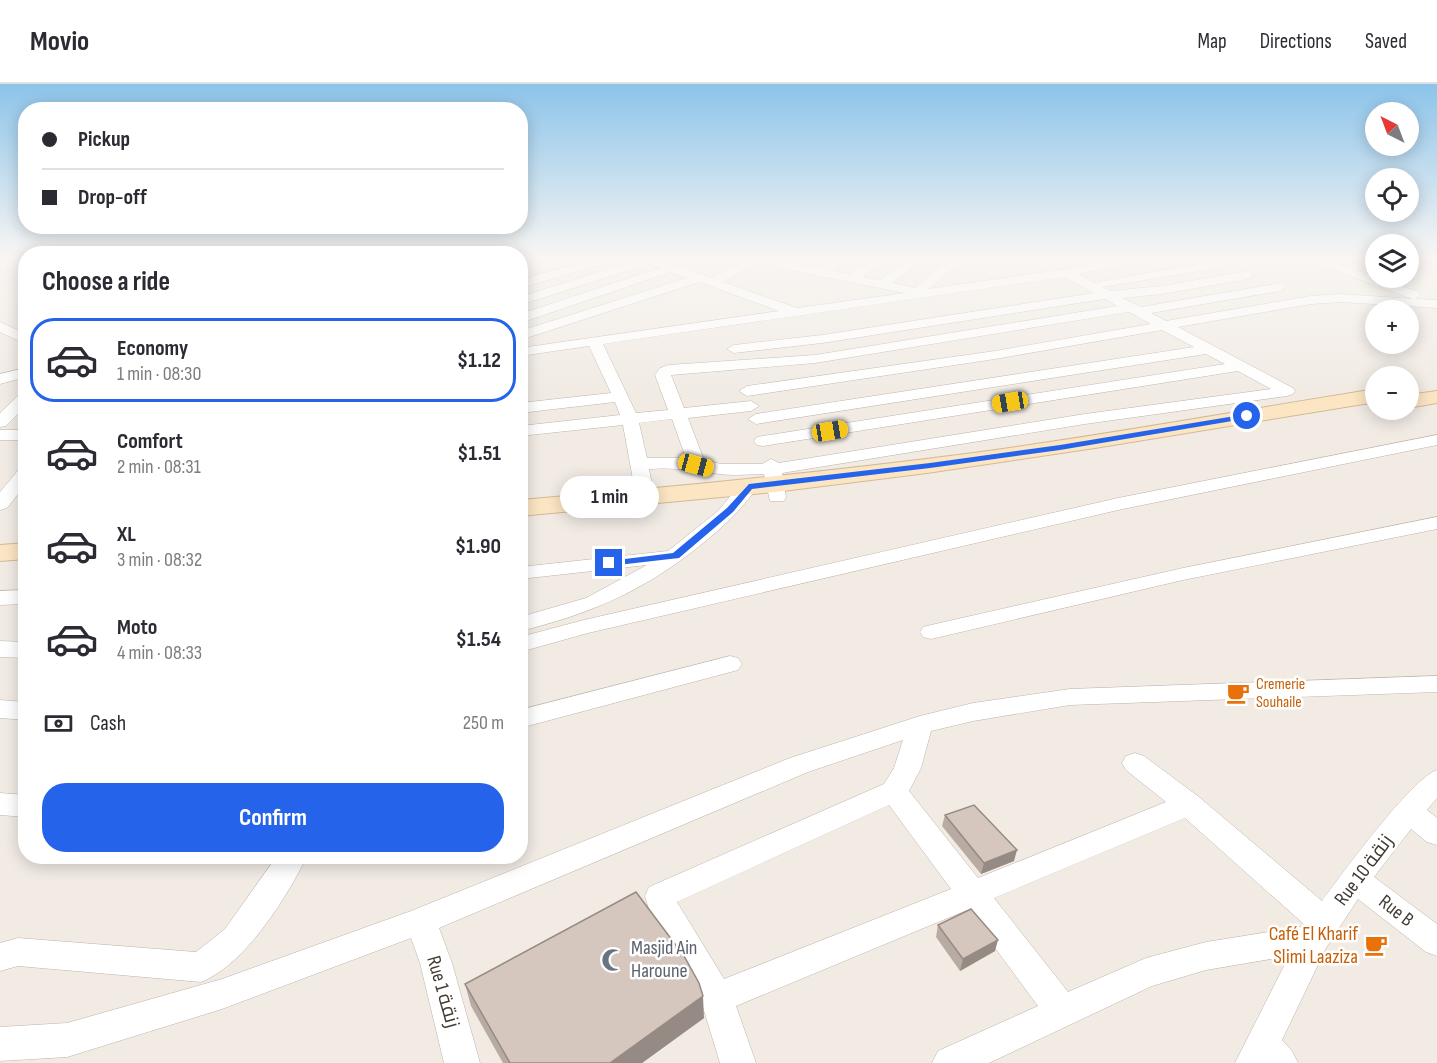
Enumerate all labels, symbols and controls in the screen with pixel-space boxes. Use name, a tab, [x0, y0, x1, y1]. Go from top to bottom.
text: Movio	[30, 25, 89, 58]
text: Map	[1197, 29, 1227, 54]
text: Directions	[1260, 29, 1332, 54]
text: Saved	[1365, 29, 1407, 54]
north arrow	[1365, 102, 1419, 156]
map controls	[1365, 102, 1419, 420]
text: Pickup	[78, 126, 130, 153]
button: locate	[1365, 168, 1419, 222]
text: Drop-off	[78, 184, 147, 211]
button: layers	[1365, 234, 1419, 288]
text: Choose a ride	[42, 266, 170, 298]
button: +	[1365, 300, 1419, 354]
icon: car	[45, 333, 99, 387]
text: Economy	[117, 335, 188, 362]
text: $1.12	[457, 347, 501, 374]
text: 1 min · 08:30	[117, 362, 201, 386]
button: −	[1365, 366, 1419, 420]
car	[991, 390, 1029, 414]
route start	[1233, 402, 1260, 429]
car	[811, 419, 849, 443]
icon: car	[45, 426, 99, 480]
text: Comfort	[117, 428, 183, 455]
text: $1.51	[457, 440, 501, 467]
car	[676, 452, 716, 478]
text: 2 min · 08:31	[117, 455, 201, 479]
callout: 1 min	[560, 476, 658, 518]
text: 1 min	[591, 485, 628, 509]
icon: car	[45, 519, 99, 573]
text: XL	[117, 521, 136, 548]
text: $1.90	[455, 533, 501, 560]
text: 3 min · 08:32	[117, 548, 202, 572]
route end	[595, 549, 622, 576]
icon: car	[45, 612, 99, 666]
text: Moto	[117, 614, 157, 641]
text: $1.54	[456, 626, 501, 653]
text: 4 min · 08:33	[117, 641, 202, 665]
place label: Cremerie Souhaile	[1256, 675, 1305, 712]
cafe icon: Cremerie Souhaile	[1225, 680, 1251, 706]
icon: cash	[42, 707, 75, 740]
text: Cash	[90, 710, 126, 737]
text: 250 m	[463, 711, 504, 735]
button: Confirm	[42, 783, 504, 852]
street label: Rue 10 زنقة	[1329, 830, 1399, 910]
street label: Rue B	[1374, 890, 1418, 932]
place label: Café El Kharif Slimi Laaziza	[1269, 922, 1358, 969]
cafe icon: Café El Kharif Slimi Laaziza	[1363, 932, 1389, 958]
place label: Masjid Ain Haroune	[631, 936, 697, 983]
mosque icon: Masjid Ain Haroune	[600, 947, 626, 973]
street label: Rue 1 زنقة	[421, 953, 465, 1031]

